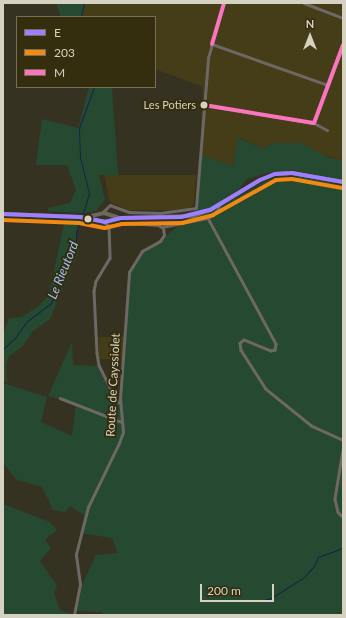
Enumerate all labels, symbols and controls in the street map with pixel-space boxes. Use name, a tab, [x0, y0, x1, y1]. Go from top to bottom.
legend	[16, 16, 156, 88]
north arrow	[290, 16, 330, 56]
text: N	[306, 17, 314, 30]
text: E	[54, 25, 61, 40]
text: 203	[54, 45, 75, 60]
text: M	[54, 65, 65, 80]
place label: Les Potiers	[144, 98, 196, 112]
marker: Les Potiers	[199, 100, 209, 110]
unlabelled marker	[83, 214, 93, 224]
water label: Le Rieutord	[44, 239, 82, 301]
street label: Route de Cayssiolet	[103, 333, 123, 437]
scale bar	[202, 576, 276, 602]
text: 200 m	[207, 583, 241, 598]

